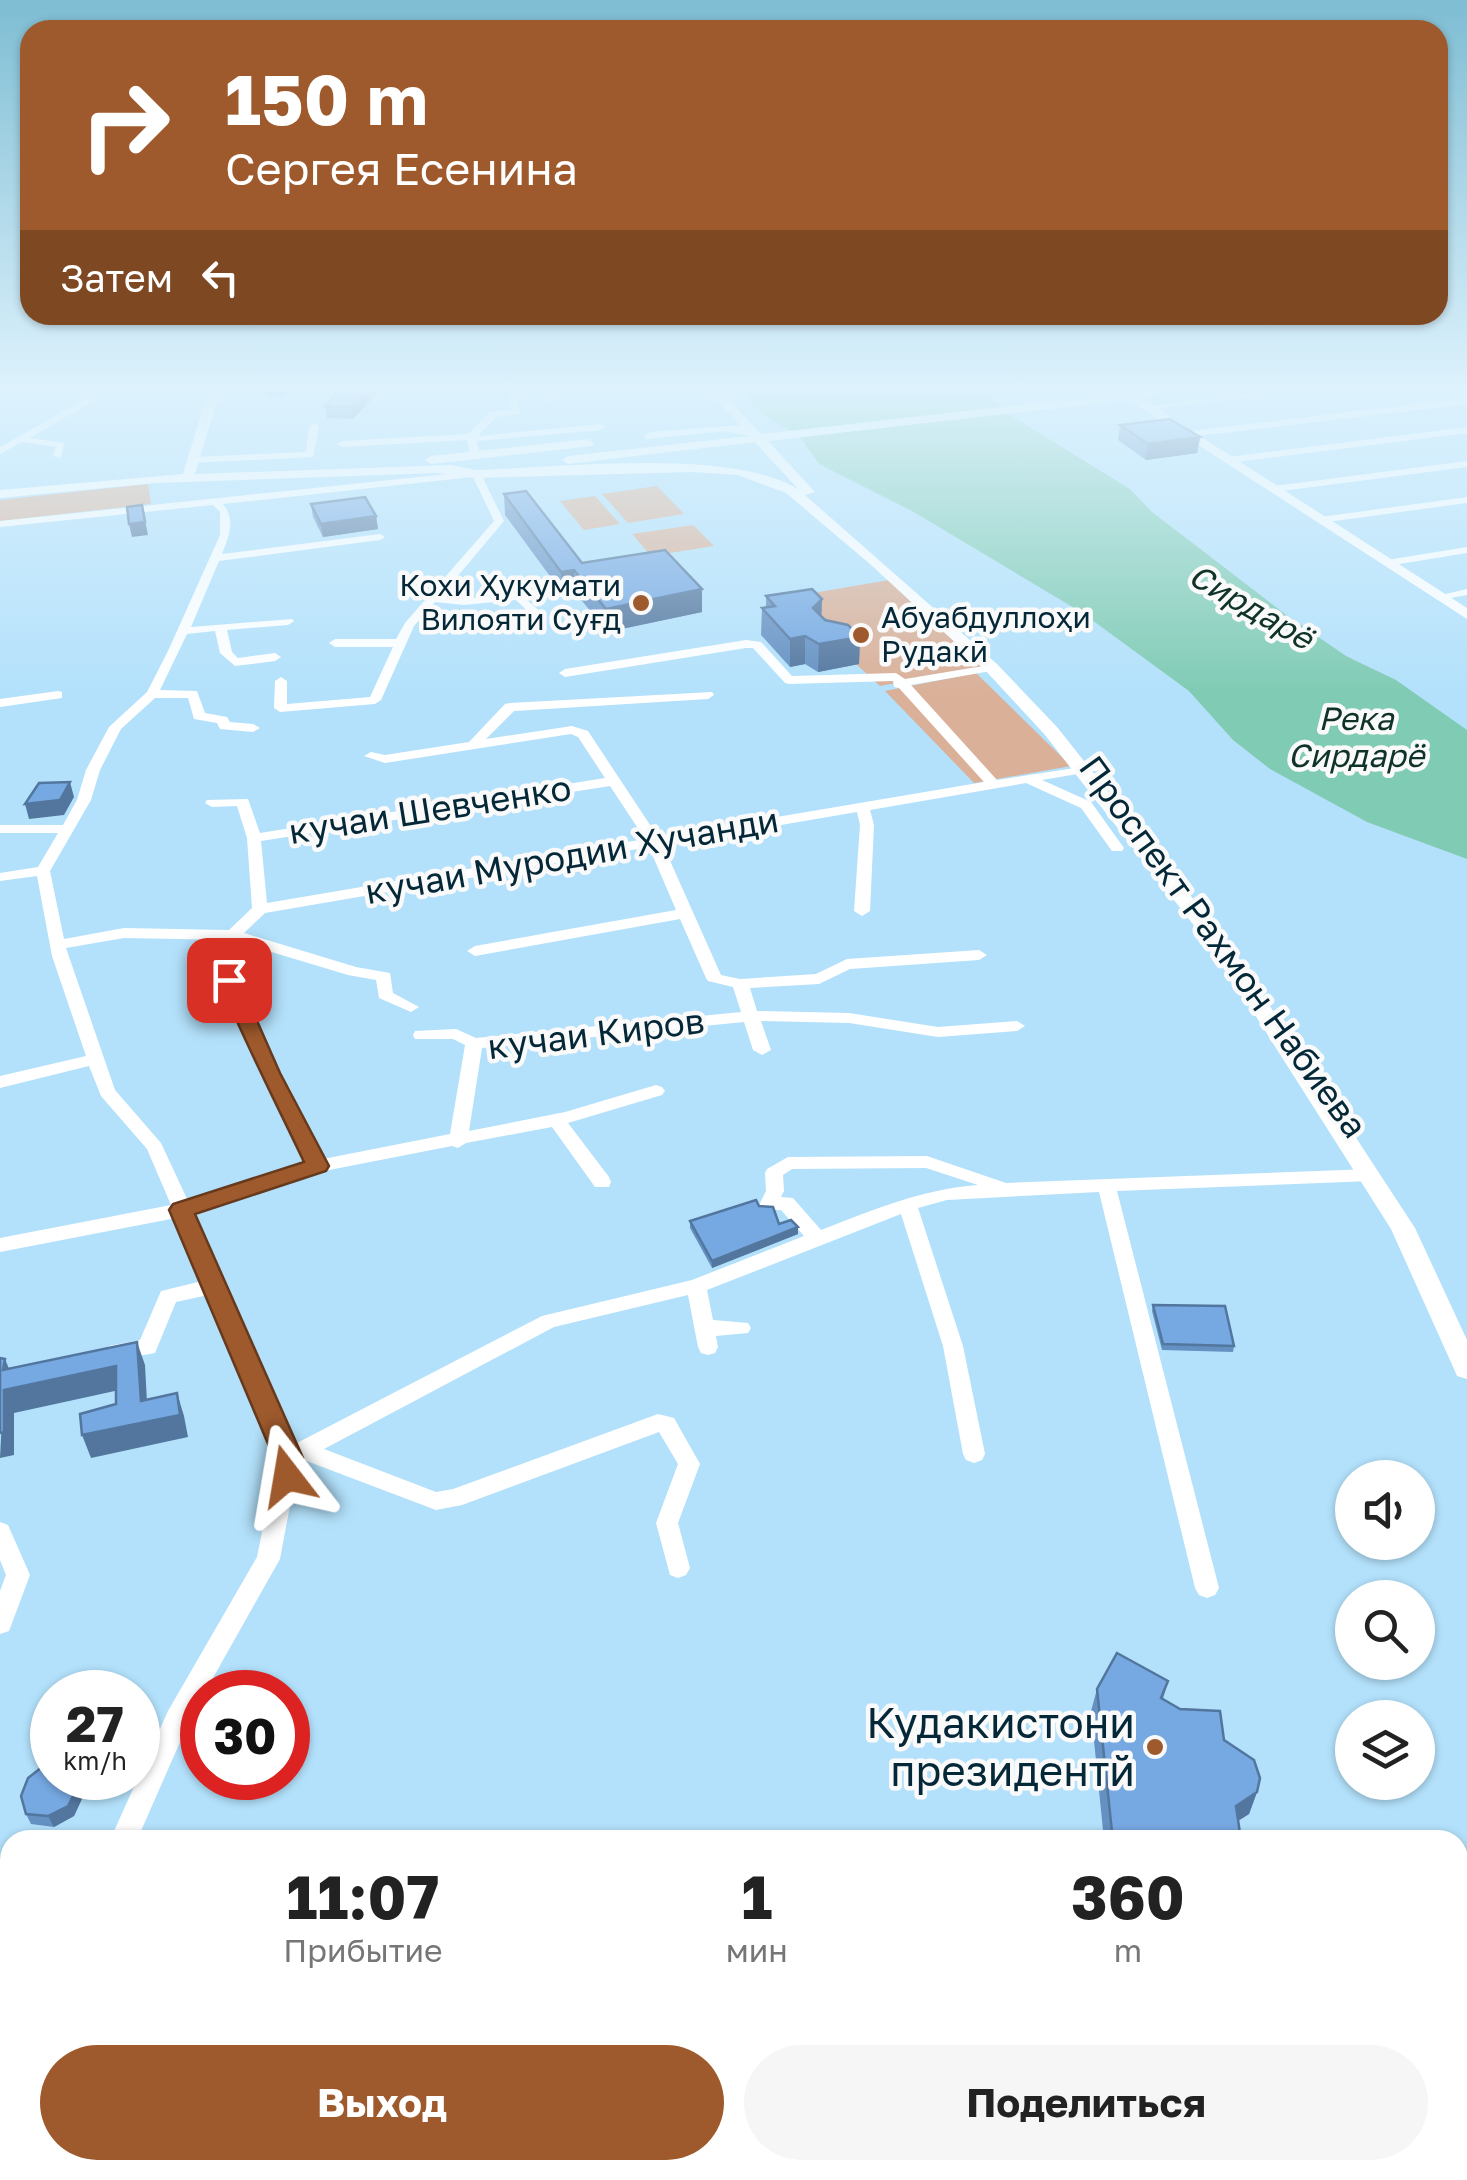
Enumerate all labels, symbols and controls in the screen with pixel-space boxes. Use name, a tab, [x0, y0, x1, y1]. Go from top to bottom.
text: 150 m	[225, 56, 428, 140]
icon: right	[60, 60, 190, 190]
text: Сергея Есенина	[225, 141, 578, 195]
icon: left	[193, 250, 248, 305]
text: Затем	[60, 255, 173, 300]
water label: Сирдарё	[1183, 556, 1322, 658]
place label: Кохи Ҳукумати Вилояти Суғд	[399, 567, 621, 637]
marker: Кохи Ҳукумати Вилояти Суғд	[630, 592, 652, 614]
place label: Абуабдуллоҳи Рудакӣ	[881, 599, 1091, 669]
marker: Абуабдуллоҳи Рудакӣ	[850, 624, 872, 646]
water label: Река Сирдарё	[1288, 699, 1427, 774]
street label: Проспект Рахмон Набиева	[1071, 747, 1377, 1146]
street label: кучаи Шевченко	[286, 766, 574, 852]
street label: кучаи Муродии Хучанди	[362, 798, 782, 912]
pin	[187, 938, 272, 1023]
icon: arrive	[202, 953, 257, 1008]
street label: кучаи Киров	[485, 999, 707, 1067]
position arrow	[235, 1424, 339, 1528]
map controls	[1335, 1460, 1435, 1800]
button: sound	[1335, 1460, 1435, 1560]
button: search	[1335, 1580, 1435, 1680]
speed limit sign: 30	[180, 1670, 310, 1800]
text: 27	[66, 1693, 124, 1753]
place label: Кудакистони президентй	[866, 1697, 1135, 1795]
button: layers	[1335, 1700, 1435, 1800]
marker: Кудакистони президентй	[1144, 1736, 1166, 1758]
text: km/h	[63, 1745, 127, 1776]
text: 11:07	[287, 1860, 439, 1932]
text: 1	[741, 1860, 772, 1932]
text: 360	[1071, 1860, 1185, 1932]
text: Прибытие	[283, 1931, 443, 1969]
text: мин	[726, 1931, 788, 1969]
text: m	[1114, 1931, 1142, 1969]
button: Выход	[40, 2045, 724, 2160]
button: Поделиться	[744, 2045, 1428, 2160]

